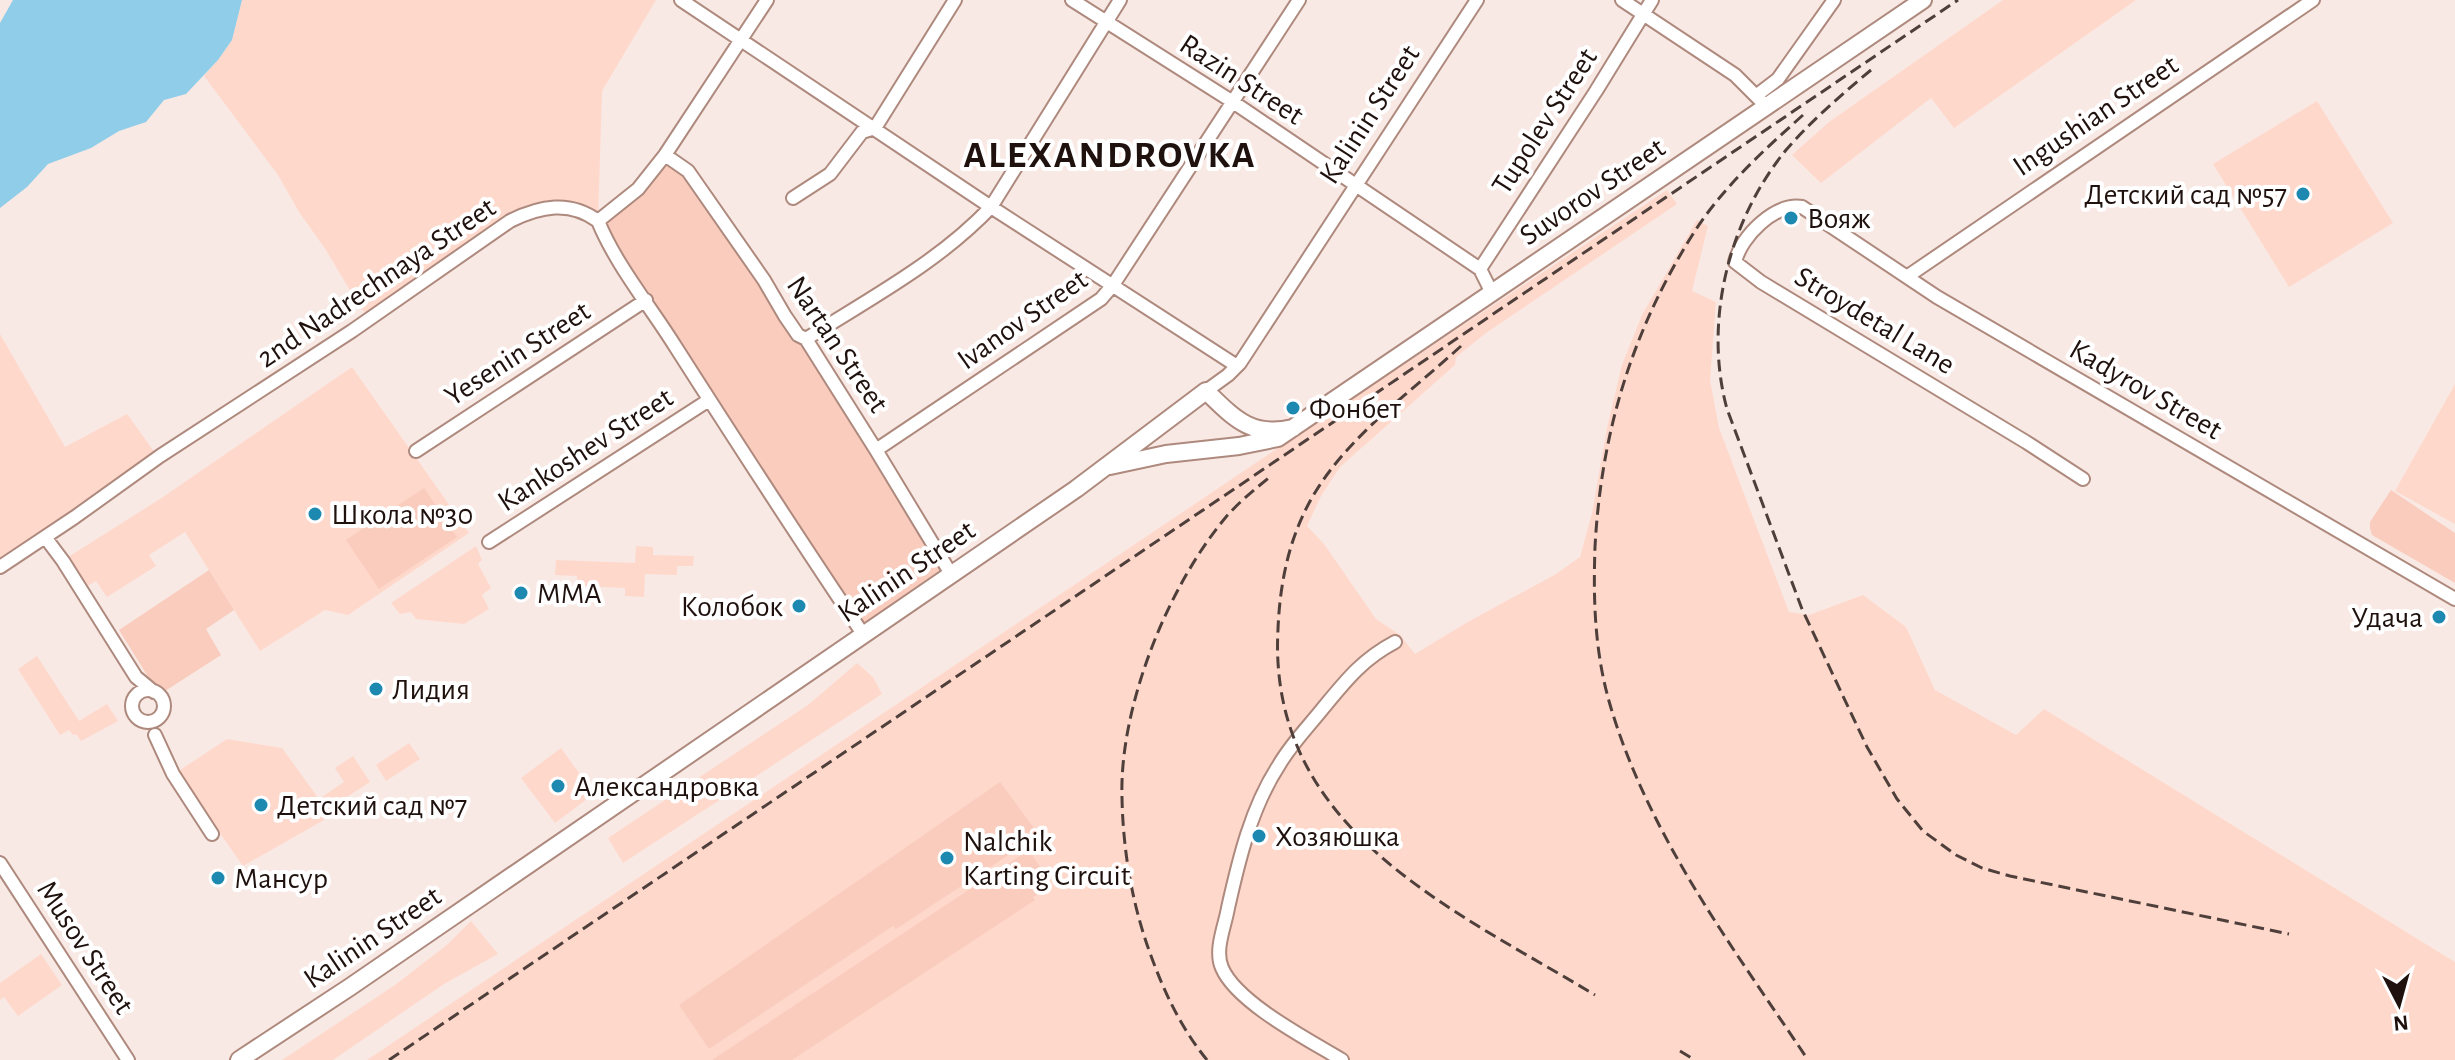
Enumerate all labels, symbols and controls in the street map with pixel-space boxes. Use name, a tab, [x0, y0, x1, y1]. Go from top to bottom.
street label: Razin Street	[1174, 29, 1309, 131]
street label: Kalinin Street	[1314, 40, 1426, 189]
street label: Tupolev Street	[1487, 43, 1603, 200]
street label: Ingushian Street	[2008, 50, 2184, 182]
street label: Suvorov Street	[1515, 132, 1671, 251]
district label: ALEXANDROVKA	[964, 137, 1256, 175]
place label: Детский сад №57	[2084, 180, 2287, 210]
marker: Детский сад №57	[2294, 185, 2312, 203]
street label: 2nd Nadrechnaya Street	[252, 192, 501, 374]
place label: Вояж	[1807, 204, 1871, 234]
marker: Вояж	[1782, 209, 1800, 227]
street label: Stroydetal Lane	[1789, 261, 1960, 380]
street label: Ivanov Street	[952, 264, 1093, 375]
street label: Nartan Street	[781, 271, 894, 419]
street label: Yesenin Street	[440, 296, 596, 412]
street label: Kadyrov Street	[2064, 334, 2227, 446]
street label: Kankoshev Street	[493, 382, 679, 517]
place label: Фонбет	[1309, 394, 1401, 424]
marker: Фонбет	[1284, 399, 1302, 417]
place label: Школа №30	[331, 500, 473, 530]
marker: Школа №30	[306, 505, 324, 523]
street label: Kalinin Street	[832, 515, 981, 629]
place label: MMA	[537, 579, 602, 609]
marker: MMA	[512, 584, 530, 602]
place label: Колобок	[680, 592, 783, 622]
marker: Колобок	[790, 597, 808, 615]
place label: Удача	[2351, 603, 2423, 633]
marker: Удача	[2430, 608, 2448, 626]
place label: Лидия	[392, 675, 470, 705]
marker: Лидия	[367, 680, 385, 698]
place label: Александровка	[574, 772, 759, 802]
marker: Александровка	[549, 777, 567, 795]
place label: Детский сад №7	[277, 791, 467, 821]
marker: Детский сад №7	[252, 796, 270, 814]
place label: Хозяюшка	[1275, 822, 1400, 852]
place label: Nalchik Karting Circuit	[963, 827, 1131, 891]
marker: Хозяюшка	[1250, 827, 1268, 845]
marker: Nalchik Karting Circuit	[938, 849, 956, 867]
place label: Мансур	[234, 864, 328, 894]
marker: Мансур	[209, 869, 227, 887]
street label: Musov Street	[31, 876, 139, 1020]
street label: Kalinin Street	[298, 881, 447, 995]
north arrow	[2359, 964, 2439, 1044]
text: N	[2392, 1011, 2410, 1035]

